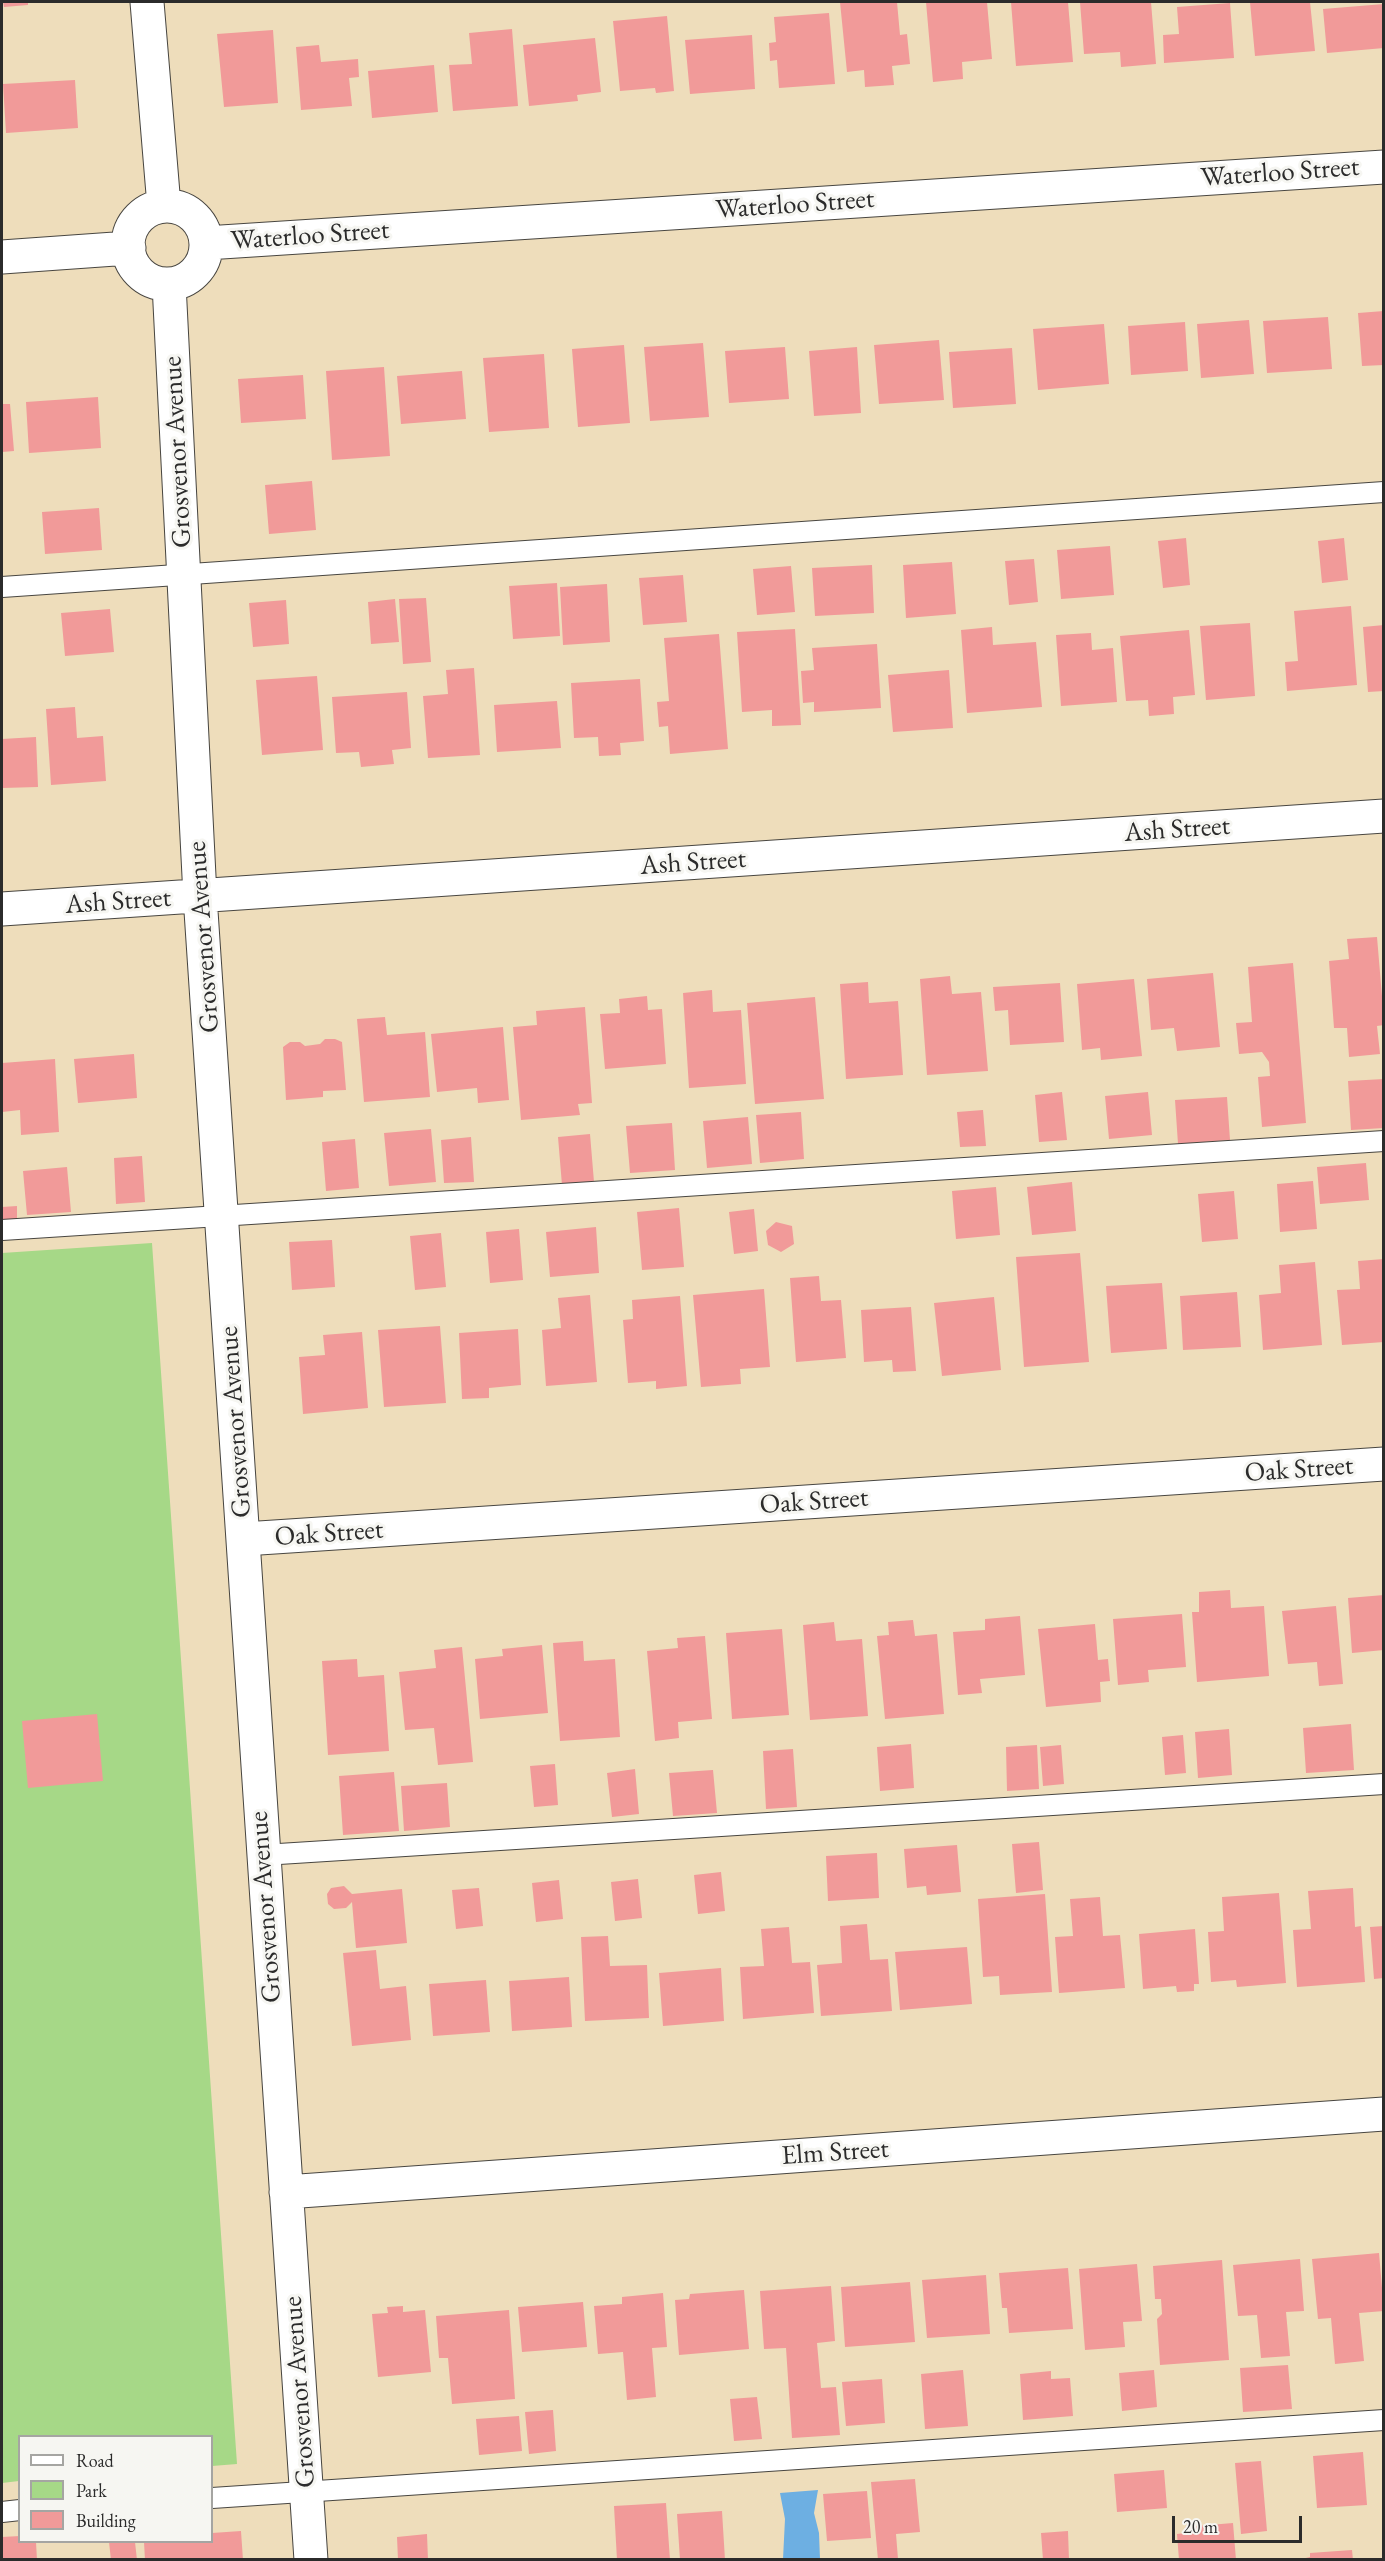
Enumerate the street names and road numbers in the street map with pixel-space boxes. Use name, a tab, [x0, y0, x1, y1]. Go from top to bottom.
street label: Waterloo Street	[1200, 151, 1360, 195]
street label: Waterloo Street	[715, 183, 875, 227]
street label: Waterloo Street	[230, 214, 390, 258]
street label: Grosvenor Avenue	[157, 355, 199, 549]
street label: Ash Street	[1123, 810, 1231, 850]
street label: Grosvenor Avenue	[181, 840, 227, 1034]
street label: Ash Street	[639, 843, 747, 883]
street label: Ash Street	[64, 882, 172, 922]
street label: Grosvenor Avenue	[213, 1325, 259, 1519]
street label: Oak Street	[1244, 1450, 1354, 1490]
street label: Oak Street	[759, 1482, 869, 1522]
street label: Oak Street	[274, 1514, 384, 1554]
street label: Grosvenor Avenue	[243, 1810, 289, 2004]
street label: Elm Street	[780, 2133, 890, 2173]
street label: Grosvenor Avenue	[277, 2295, 323, 2489]

